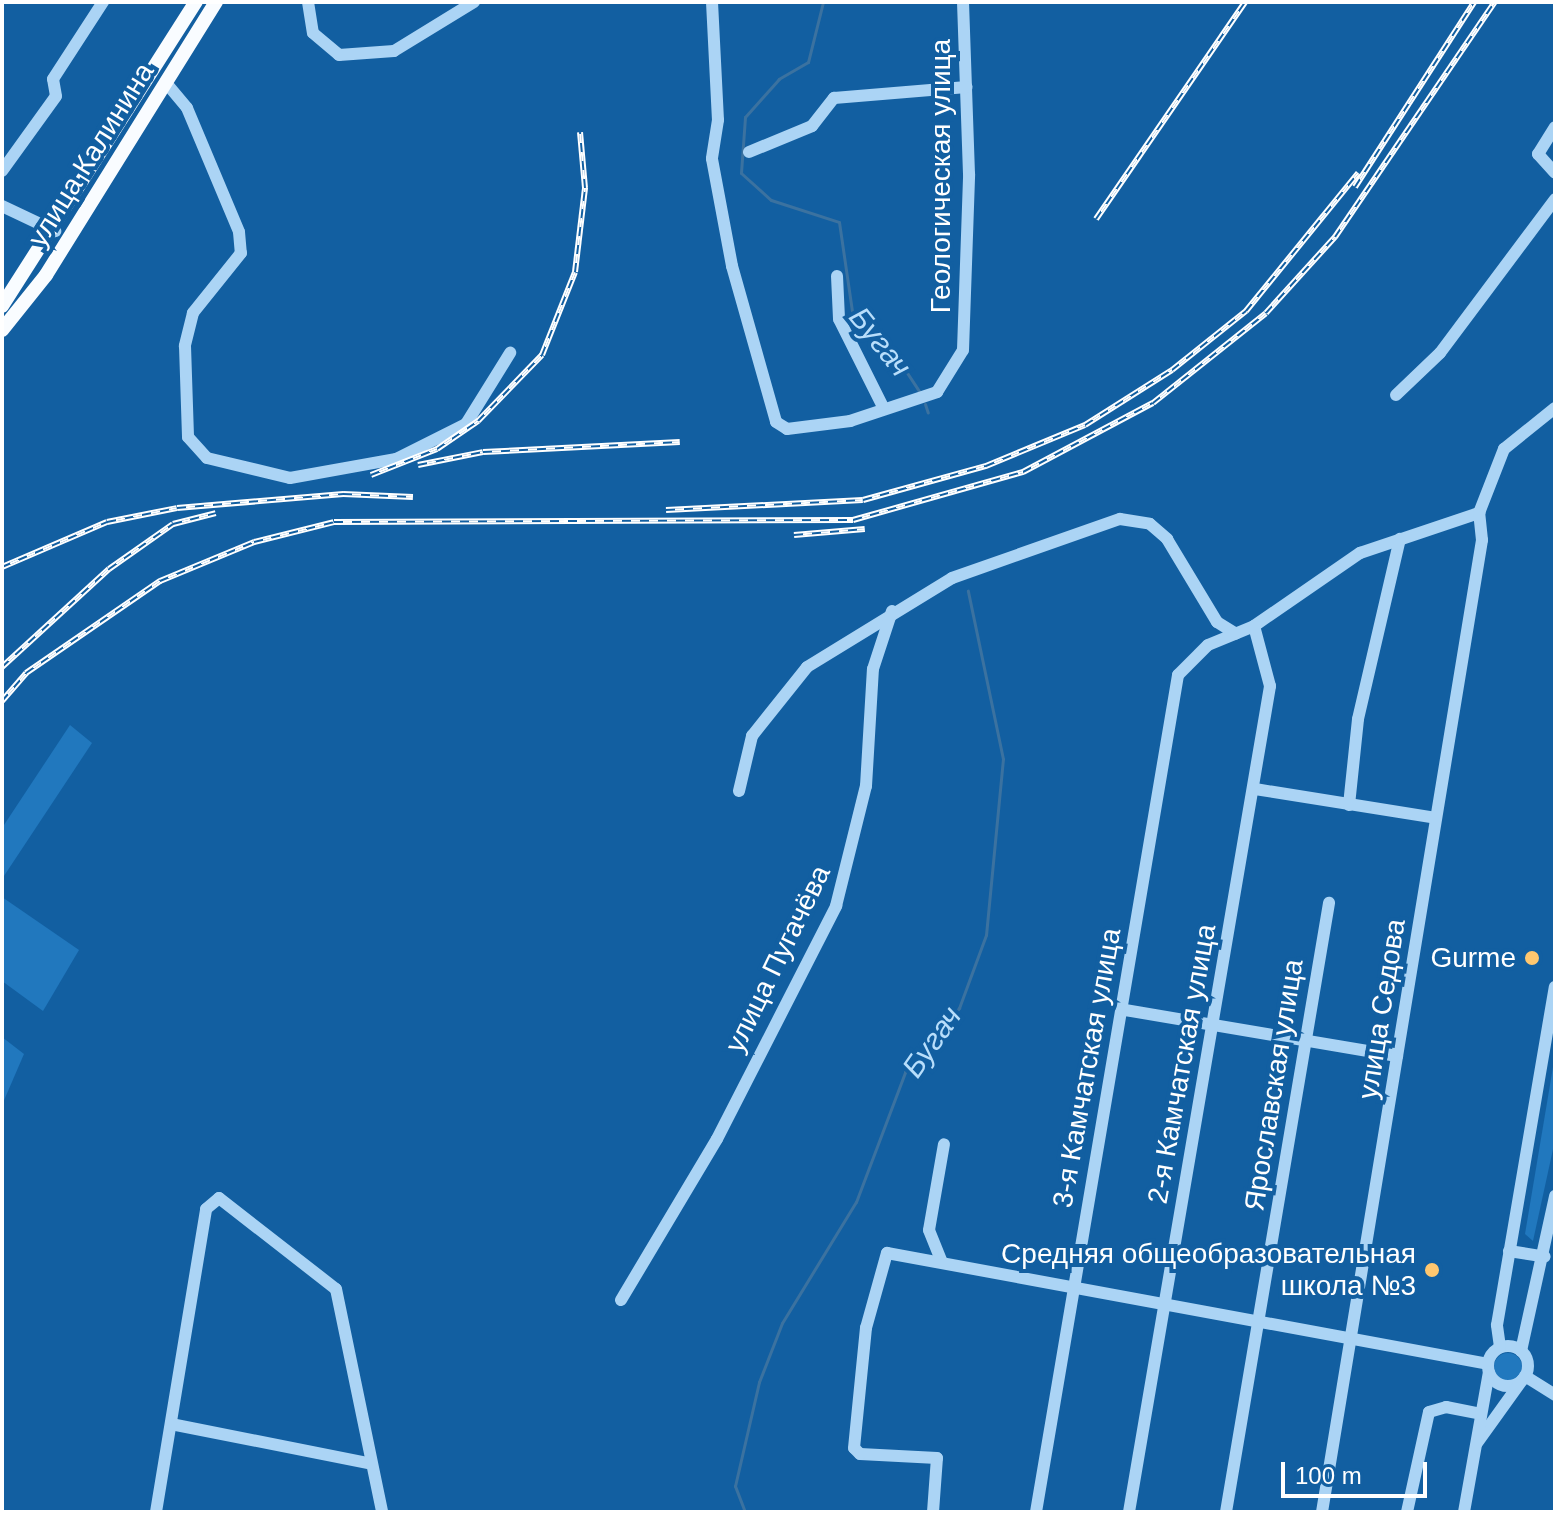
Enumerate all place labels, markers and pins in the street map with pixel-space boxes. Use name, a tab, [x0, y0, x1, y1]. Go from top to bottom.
place label: Gurme	[1430, 941, 1516, 975]
marker: Gurme	[1523, 949, 1541, 967]
place label: Средняя общеобразовательная школа №3	[1001, 1237, 1416, 1303]
marker: Средняя общеобразовательная школа №3	[1423, 1261, 1441, 1279]

